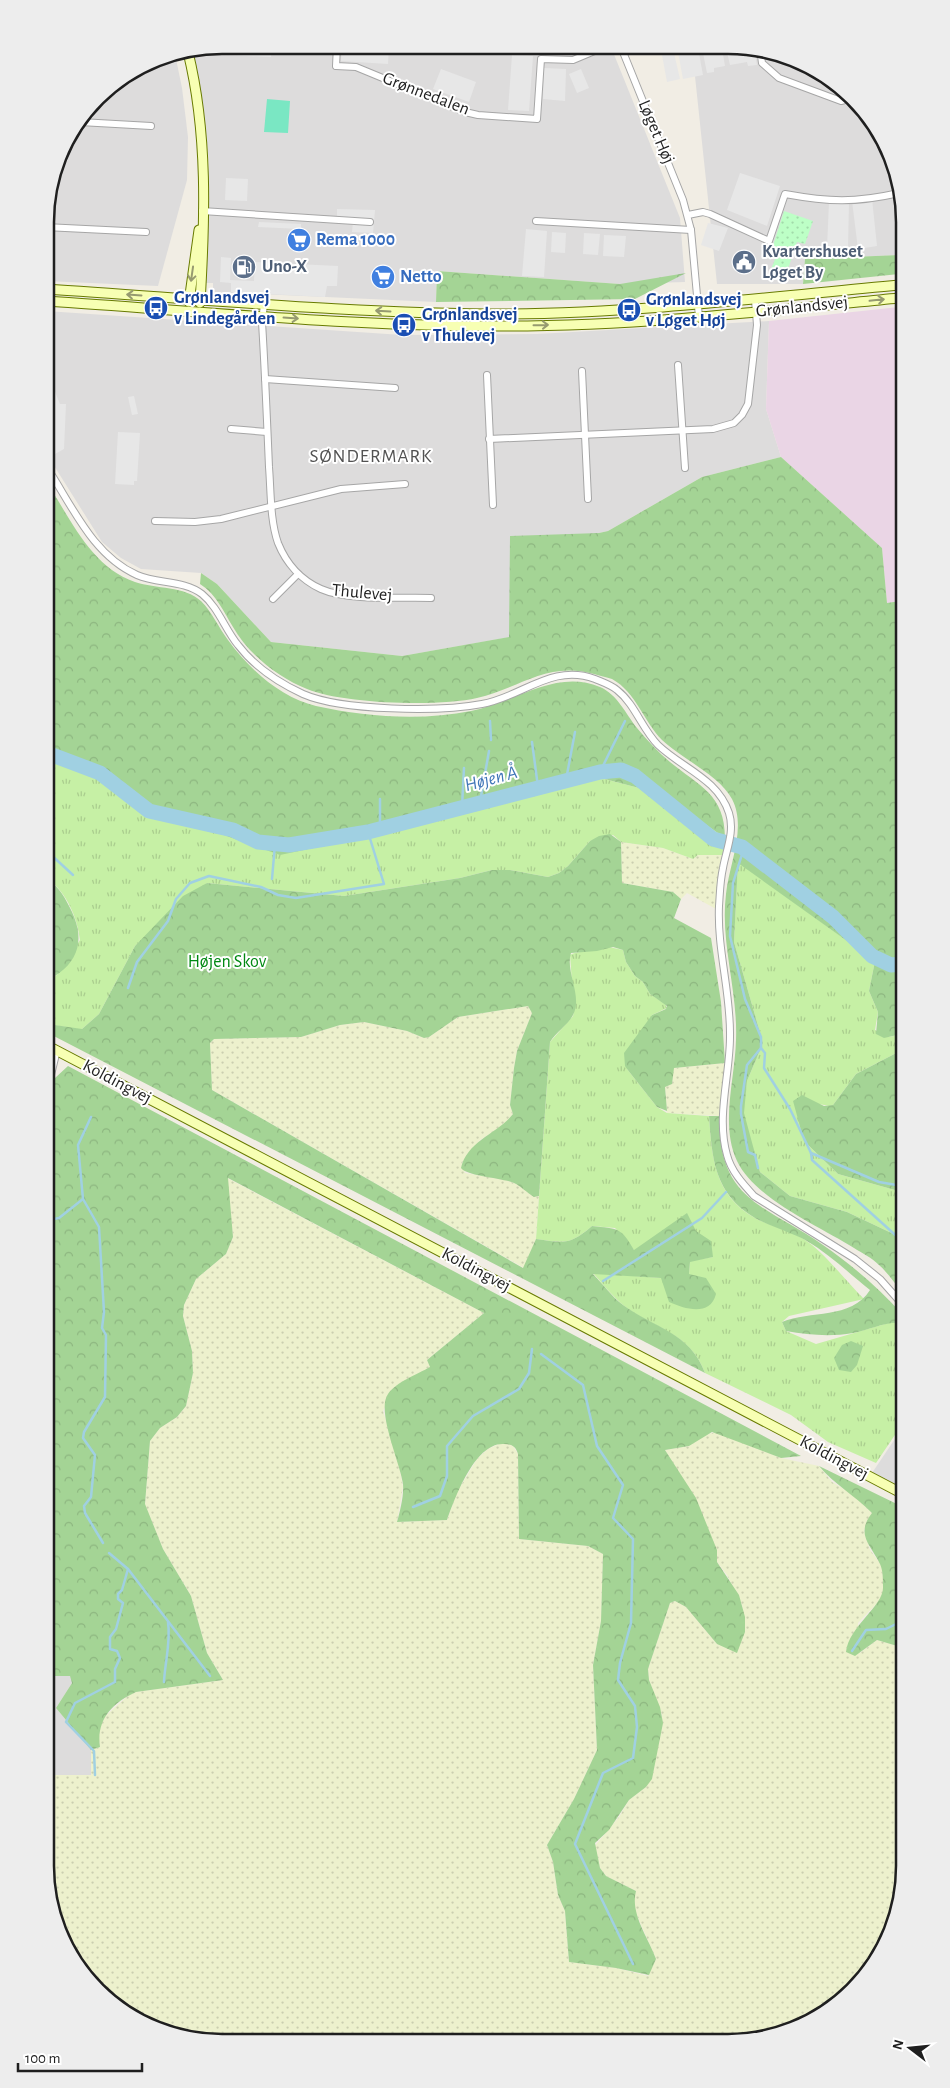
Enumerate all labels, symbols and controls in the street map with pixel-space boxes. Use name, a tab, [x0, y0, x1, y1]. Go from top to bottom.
street label: Grønnedalen	[380, 69, 472, 119]
street label: Løget Høj	[635, 97, 677, 167]
supermarket icon: Rema 1000	[286, 227, 312, 253]
place label: Rema 1000	[316, 231, 395, 249]
place label: Kvartershuset Løget By	[762, 243, 863, 282]
public building icon: Kvartershuset Løget By	[731, 249, 757, 275]
fuel station icon: Uno-X	[231, 254, 257, 280]
place label: Uno-X	[262, 258, 307, 276]
supermarket icon: Netto	[370, 264, 396, 290]
one-way arrow	[187, 266, 197, 282]
place label: Netto	[400, 268, 442, 286]
place label: Grønlandsvej v Lindegården	[174, 289, 276, 328]
one-way arrow	[127, 290, 143, 299]
place label: Grønlandsvej v Løget Høj	[646, 291, 742, 330]
street label: Grønlandsvej	[755, 293, 849, 321]
bus stop icon: Grønlandsvej v Lindegården	[143, 295, 169, 321]
one-way arrow	[869, 295, 885, 305]
bus stop icon: Grønlandsvej v Løget Høj	[616, 297, 642, 323]
one-way arrow	[375, 306, 391, 315]
place label: Grønlandsvej v Thulevej	[422, 306, 518, 345]
bus stop icon: Grønlandsvej v Thulevej	[391, 312, 417, 338]
one-way arrow	[282, 313, 298, 323]
one-way arrow	[532, 321, 548, 330]
district label: SØNDERMARK	[310, 447, 432, 466]
street label: Thulevej	[331, 581, 393, 605]
water label: Højen Å	[462, 761, 519, 795]
park label: Højen Skov	[188, 953, 267, 971]
street label: Koldingvej	[80, 1056, 154, 1108]
street label: Koldingvej	[439, 1244, 513, 1296]
street label: Koldingvej	[797, 1432, 871, 1484]
north arrow	[885, 2023, 935, 2073]
text: N	[890, 2038, 907, 2051]
scale bar	[18, 2040, 141, 2072]
text: 100 m	[25, 2051, 60, 2066]

